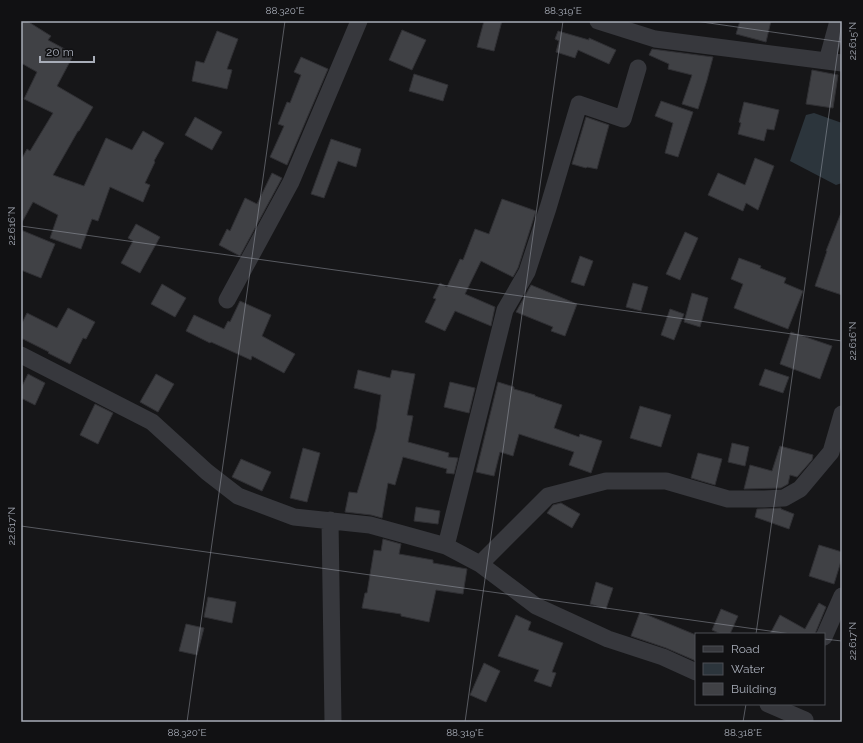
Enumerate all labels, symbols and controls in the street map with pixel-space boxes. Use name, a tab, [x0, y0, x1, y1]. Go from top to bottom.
text: 88.320°E	[266, 5, 304, 16]
text: 88.319°E	[544, 5, 582, 16]
text: 22.615°N	[847, 22, 858, 60]
scale bar	[40, 38, 94, 64]
text: 20 m	[46, 45, 74, 59]
text: 22.616°N	[6, 206, 17, 246]
text: 22.616°N	[847, 321, 858, 361]
text: 22.617°N	[6, 507, 17, 545]
text: 22.617°N	[847, 622, 858, 660]
legend	[695, 633, 825, 705]
text: Road	[731, 642, 760, 656]
text: Water	[731, 662, 765, 676]
text: Building	[731, 682, 777, 696]
text: 88.320°E	[168, 727, 206, 738]
text: 88.319°E	[446, 727, 484, 738]
text: 88.318°E	[724, 727, 762, 738]

